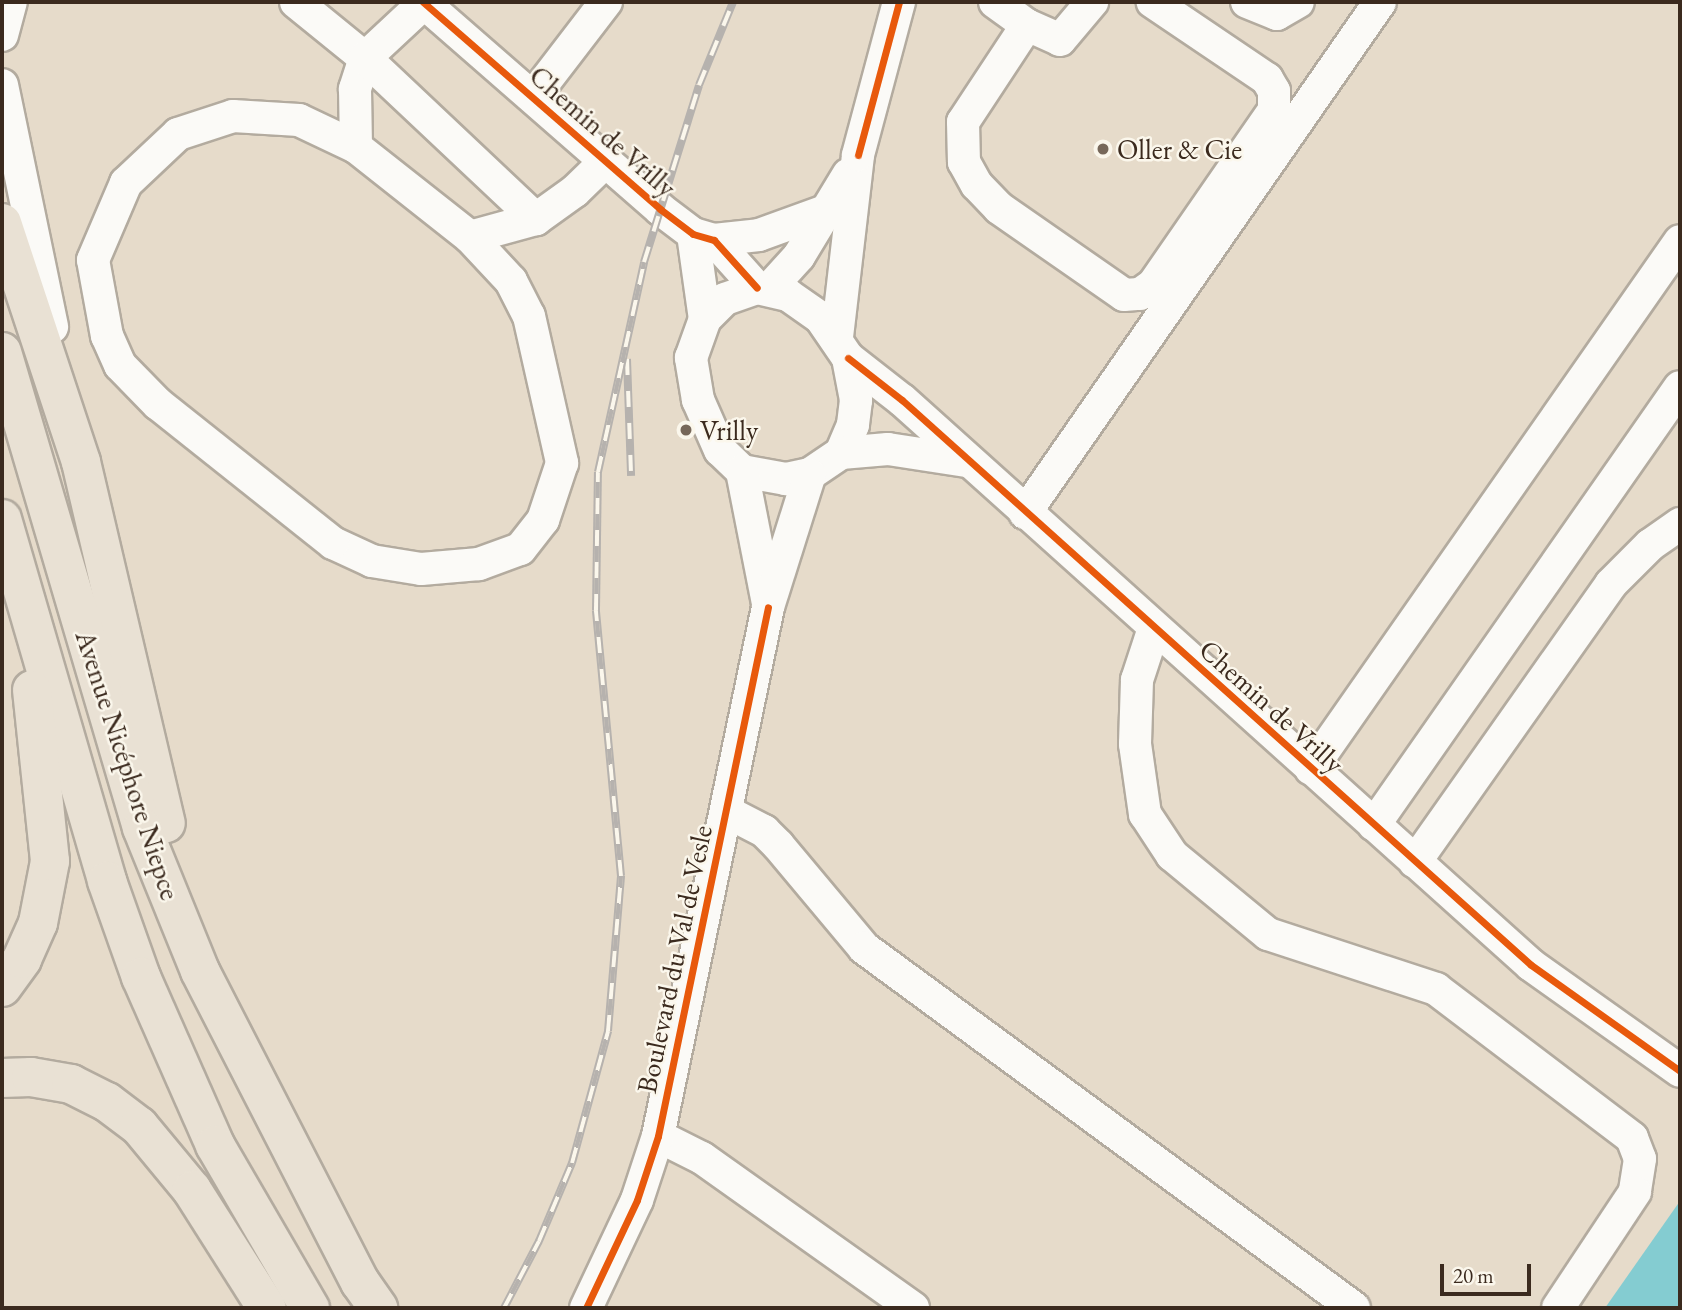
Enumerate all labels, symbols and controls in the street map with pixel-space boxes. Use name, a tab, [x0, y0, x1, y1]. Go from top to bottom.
street label: Chemin de Vrilly	[523, 58, 683, 204]
place label: Oller & Cie	[1117, 132, 1242, 166]
marker: Oller & Cie	[1095, 141, 1111, 157]
place label: Vrilly	[700, 413, 758, 447]
marker: Vrilly	[678, 422, 694, 438]
street label: Avenue Nicéphore Niepce	[69, 626, 187, 904]
street label: Chemin de Vrilly	[1193, 632, 1351, 780]
street label: Boulevard du Val de Vesle	[629, 822, 719, 1096]
scale bar	[1444, 1250, 1535, 1294]
text: 20 m	[1453, 1262, 1494, 1289]

